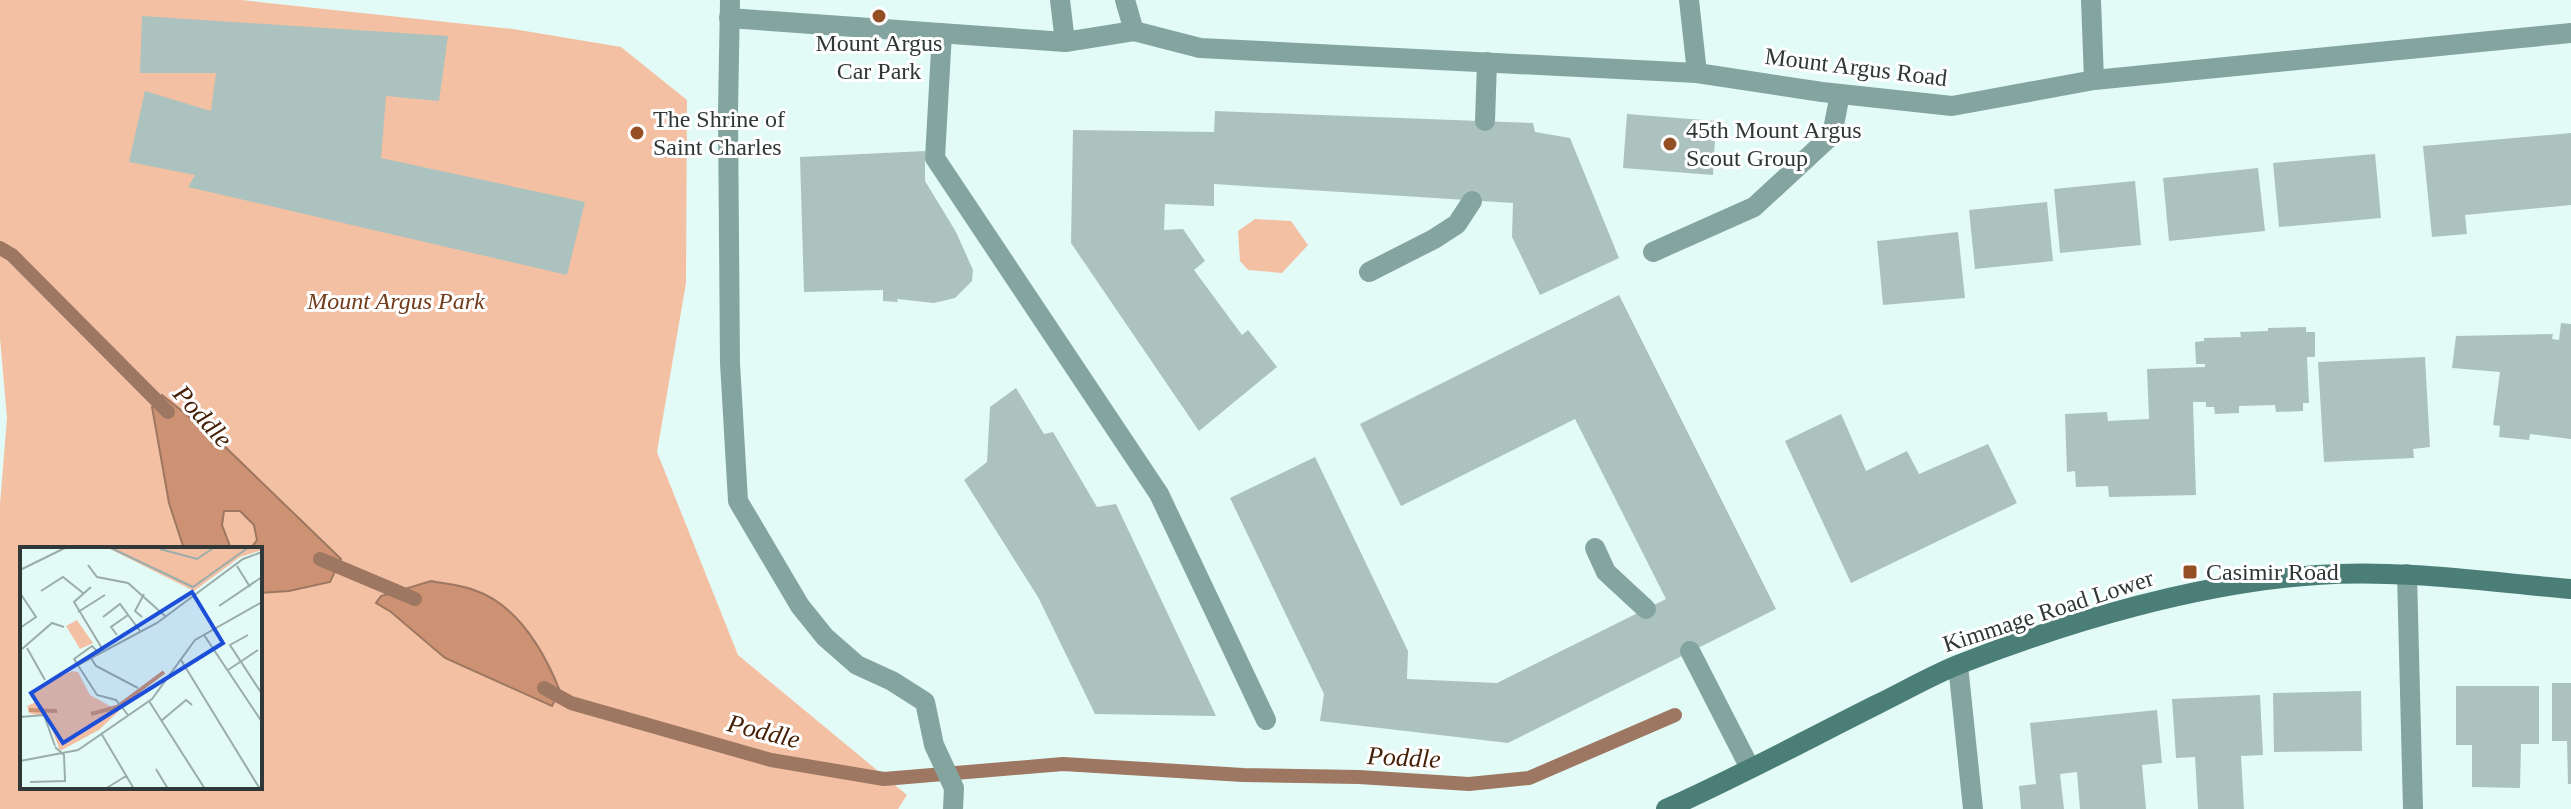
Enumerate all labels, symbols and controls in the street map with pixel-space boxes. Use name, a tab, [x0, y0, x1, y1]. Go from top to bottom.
marker: Mount Argus Car Park	[870, 7, 888, 25]
place label: Mount Argus Car Park	[816, 30, 942, 84]
street label: Mount Argus Road	[1763, 43, 1949, 91]
place label: The Shrine of Saint Charles	[653, 106, 785, 160]
place label: 45th Mount Argus Scout Group	[1686, 117, 1862, 171]
marker: The Shrine of Saint Charles	[628, 124, 646, 142]
marker: 45th Mount Argus Scout Group	[1661, 135, 1679, 153]
park label: Mount Argus Park	[306, 288, 485, 314]
water label: Poddle	[167, 379, 238, 453]
inset map	[20, 547, 262, 789]
place label: Casimir Road	[2206, 559, 2339, 585]
marker: Casimir Road	[2181, 563, 2199, 581]
street label: Kimmage Road Lower	[1939, 565, 2157, 657]
water label: Poddle	[724, 708, 803, 754]
water label: Poddle	[1365, 741, 1442, 774]

